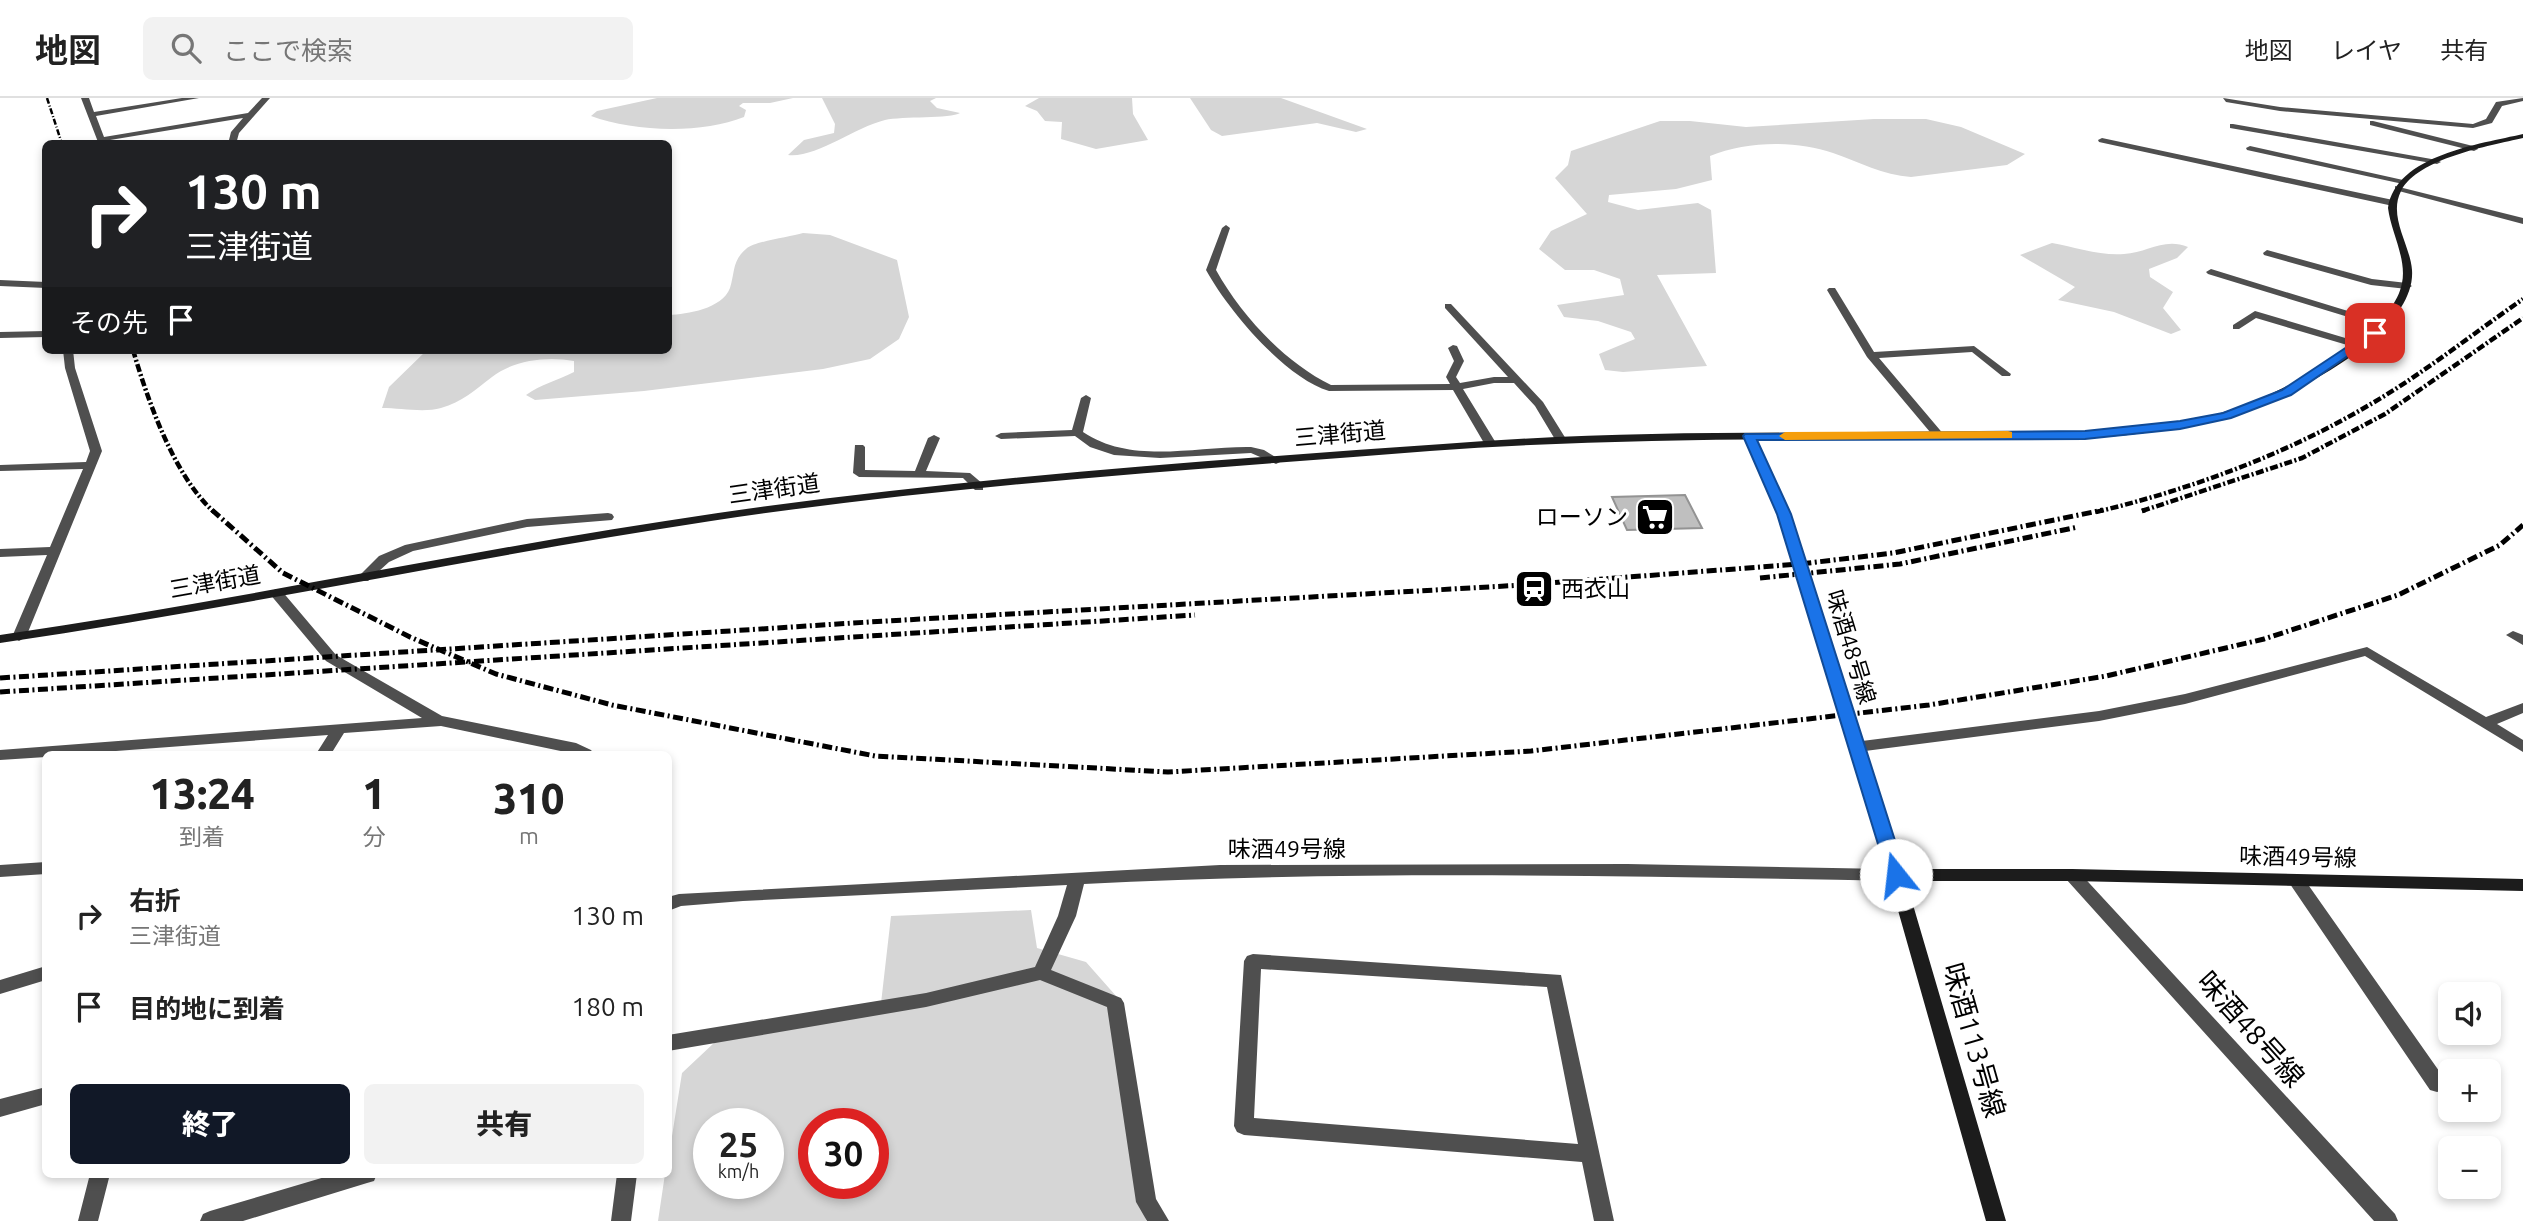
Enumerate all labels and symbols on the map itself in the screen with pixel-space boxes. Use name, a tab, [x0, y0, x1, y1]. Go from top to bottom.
pin	[2345, 303, 2405, 363]
street label: 三津街道	[1293, 417, 1387, 450]
street label: 三津街道	[727, 470, 821, 507]
supermarket icon: ローソン	[1634, 496, 1676, 538]
place label: ローソン	[1536, 504, 1628, 529]
street label: 三津街道	[167, 561, 262, 602]
station icon: 西衣山	[1513, 568, 1555, 610]
place label: 西衣山	[1561, 576, 1630, 601]
street label: 味酒48号線	[1822, 587, 1881, 707]
street label: 味酒49号線	[1228, 836, 1346, 861]
position arrow	[1859, 838, 1933, 912]
street label: 味酒49号線	[2239, 843, 2357, 870]
street label: 味酒113号線	[1938, 959, 2011, 1121]
street label: 味酒48号線	[2192, 965, 2311, 1092]
speed limit sign: 30	[798, 1108, 889, 1199]

